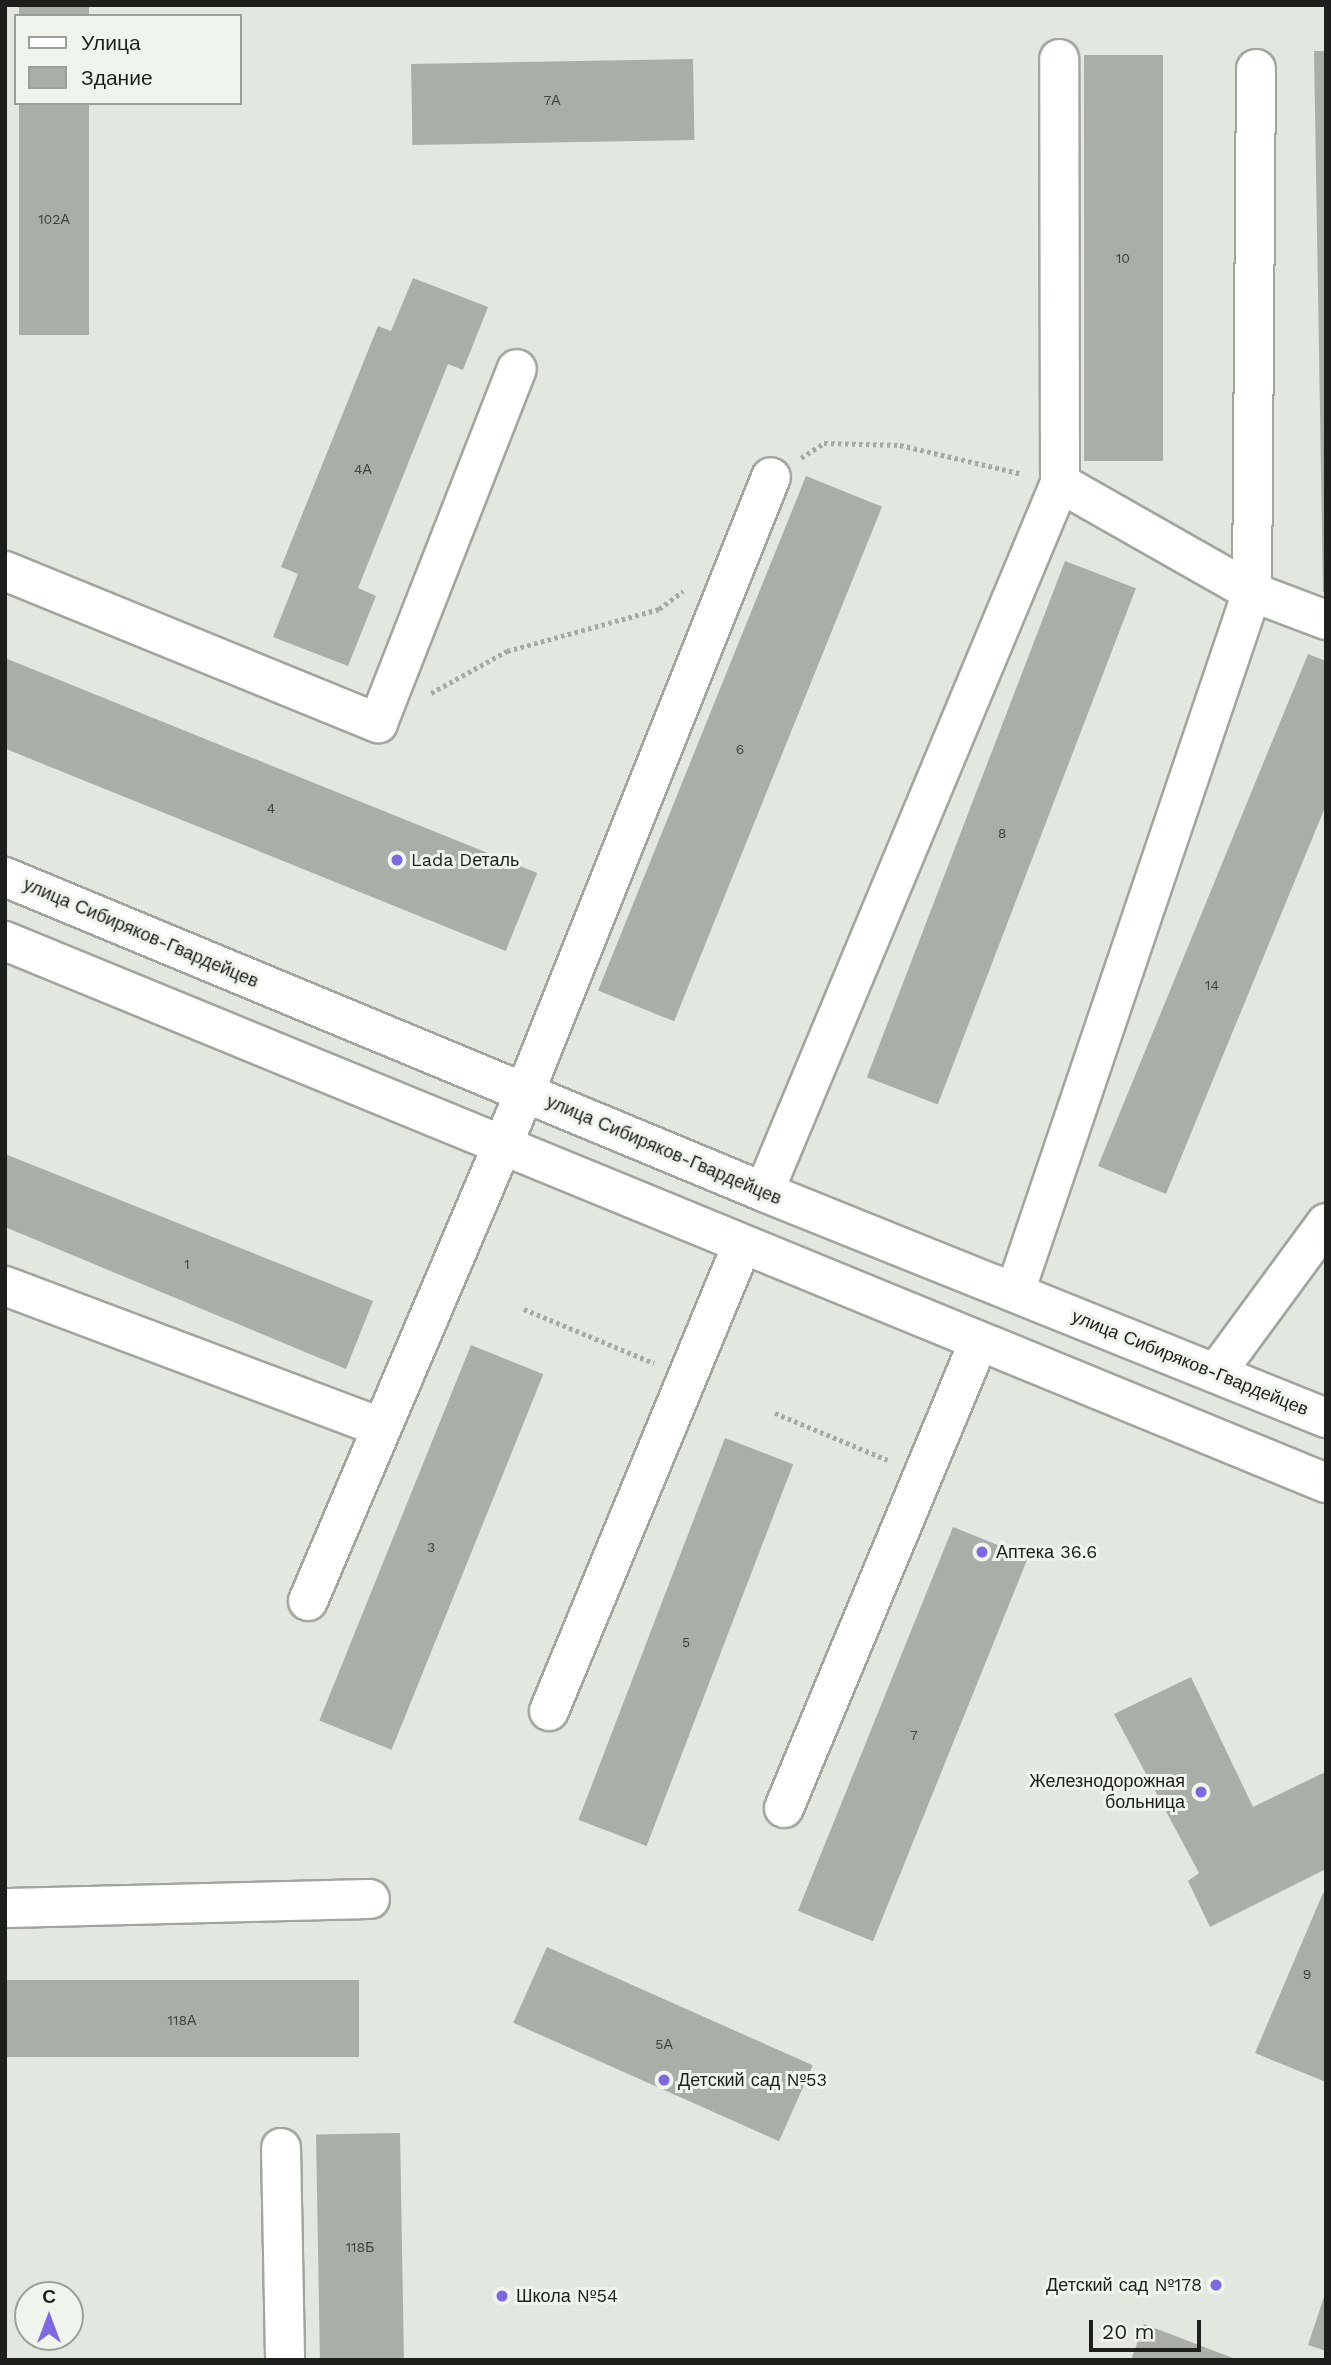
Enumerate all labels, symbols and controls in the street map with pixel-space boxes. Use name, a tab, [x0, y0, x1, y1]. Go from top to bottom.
legend	[14, 14, 242, 105]
text: Улица	[81, 30, 141, 55]
text: Здание	[81, 65, 153, 90]
house number: 7А	[543, 92, 561, 108]
house number: 102А	[38, 211, 70, 227]
house number: 10	[1116, 250, 1130, 266]
house number: 4А	[354, 461, 372, 477]
house number: 6	[736, 741, 744, 757]
house number: 4	[267, 800, 275, 816]
house number: 8	[998, 825, 1006, 841]
place label: Lada Dеталь	[411, 849, 520, 871]
marker: Lada Dеталь	[389, 852, 405, 868]
street label: улица Сибиряков-Гвардейцев	[20, 874, 262, 992]
house number: 14	[1205, 977, 1219, 993]
street label: улица Сибиряков-Гвардейцев	[543, 1091, 785, 1209]
house number: 1	[184, 1256, 190, 1272]
street label: улица Сибиряков-Гвардейцев	[1068, 1306, 1312, 1420]
house number: 3	[427, 1539, 435, 1555]
place label: Аптека 36.6	[996, 1541, 1097, 1563]
marker: Аптека 36.6	[974, 1544, 990, 1560]
house number: 5	[682, 1634, 690, 1650]
house number: 7	[910, 1727, 918, 1743]
place label: Железнодорожная больница	[1029, 1771, 1185, 1814]
marker: Железнодорожная больница	[1191, 1782, 1211, 1802]
house number: 9	[1303, 1966, 1311, 1982]
house number: 118А	[168, 2012, 196, 2028]
house number: 5А	[655, 2036, 673, 2052]
place label: Детский сад №53	[678, 2069, 827, 2091]
marker: Детский сад №53	[656, 2072, 672, 2088]
house number: 118Б	[346, 2239, 374, 2255]
place label: Детский сад №178	[1046, 2274, 1202, 2296]
marker: Детский сад №178	[1208, 2277, 1224, 2293]
north arrow	[14, 2281, 84, 2351]
text: С	[42, 2285, 56, 2308]
place label: Школа №54	[516, 2285, 618, 2307]
marker: Школа №54	[494, 2288, 510, 2304]
scale bar	[1093, 2306, 1205, 2350]
text: 20 m	[1102, 2319, 1154, 2344]

